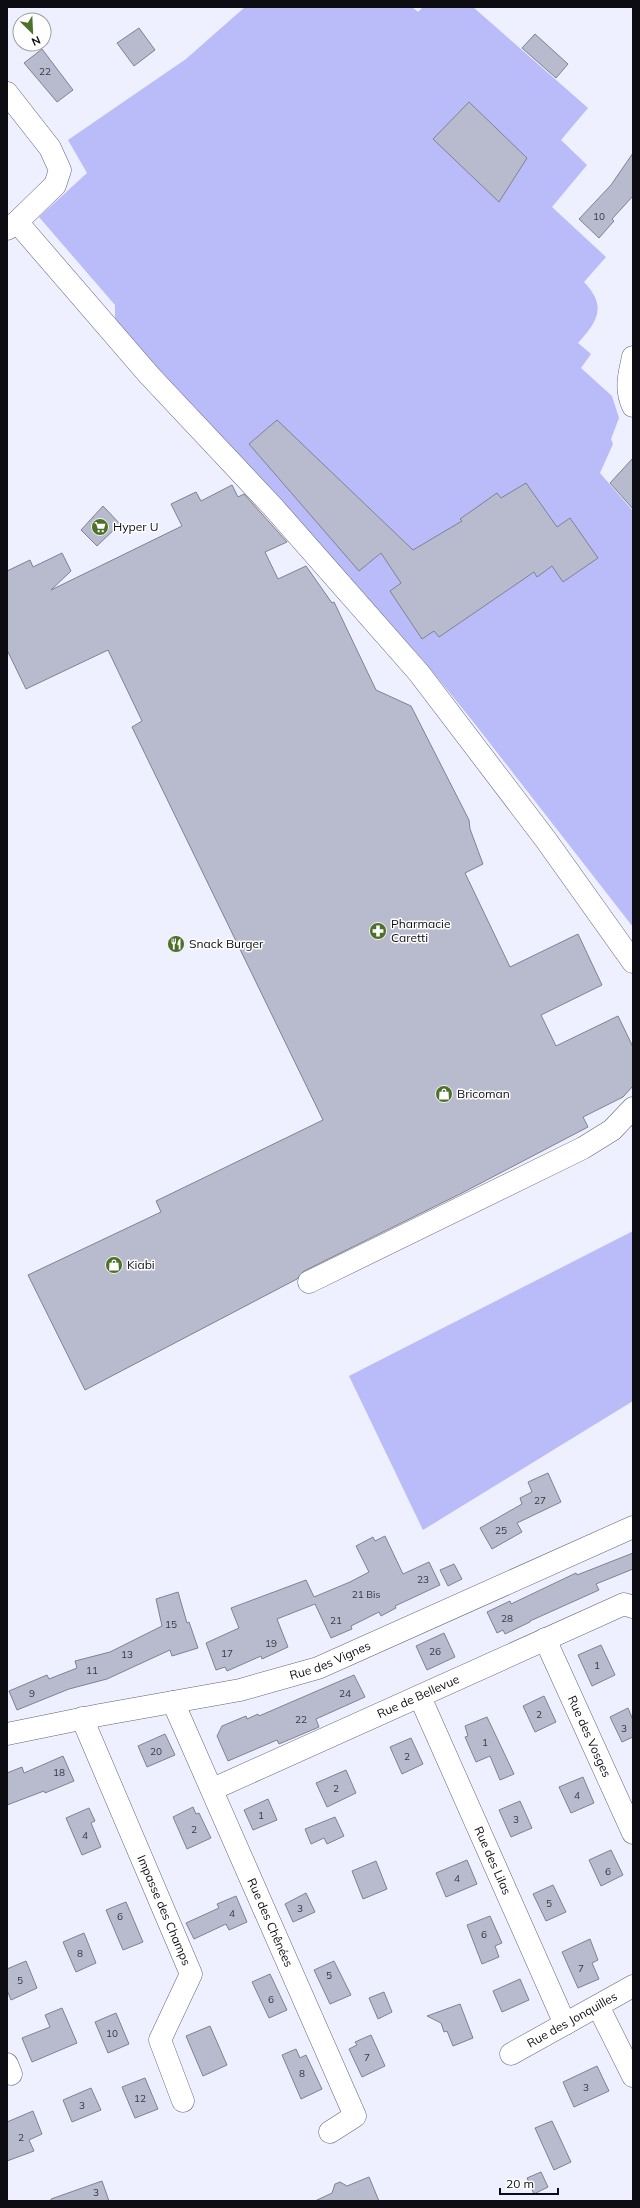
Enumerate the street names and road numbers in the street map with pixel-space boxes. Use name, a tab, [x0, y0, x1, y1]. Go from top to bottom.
street label: Rue des Vignes	[288, 1638, 373, 1683]
street label: Rue de Bellevue	[375, 1671, 461, 1721]
street label: Rue des Vosges	[565, 1693, 615, 1779]
street label: Rue des Lilas	[471, 1824, 515, 1897]
street label: Impasse des Champs	[134, 1853, 194, 1968]
street label: Rue des Chênées	[244, 1876, 297, 1969]
street label: Rue des Jonquilles	[524, 1988, 620, 2051]

